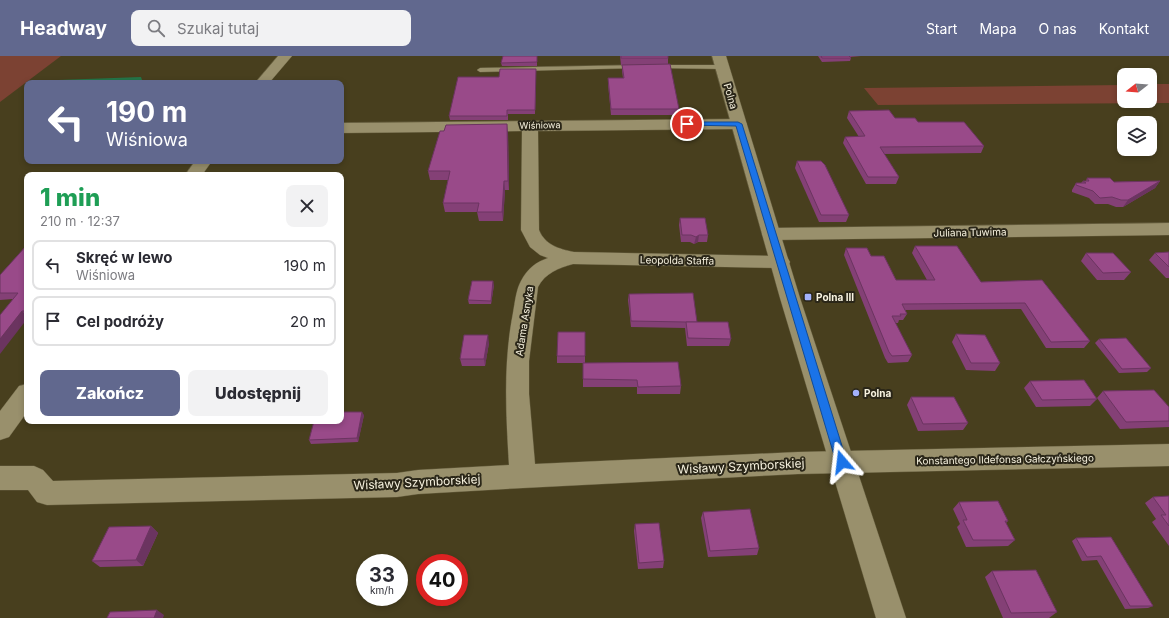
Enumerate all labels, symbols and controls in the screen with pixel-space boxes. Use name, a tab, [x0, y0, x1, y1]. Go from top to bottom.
search box	[131, 10, 411, 46]
text: Headway	[20, 17, 107, 40]
icon: search	[145, 17, 167, 39]
text: Szukaj tutaj	[177, 19, 259, 38]
text: Start	[926, 20, 957, 37]
text: Mapa	[979, 20, 1017, 37]
text: O nas	[1039, 20, 1077, 37]
text: Kontakt	[1099, 20, 1149, 37]
north arrow	[1117, 68, 1157, 108]
map controls	[1117, 68, 1157, 156]
street label: Polna	[722, 82, 740, 110]
text: 190 m	[106, 95, 187, 129]
icon: left	[40, 96, 92, 148]
pin	[670, 107, 704, 141]
icon: arrive	[676, 113, 698, 135]
button: layers	[1117, 116, 1157, 156]
street label: Wiśniowa	[519, 119, 561, 131]
text: Wiśniowa	[106, 129, 188, 150]
text: 1 min	[40, 183, 100, 212]
button: close	[286, 185, 328, 227]
text: 210 m · 12:37	[40, 213, 120, 229]
street label: Juliana Tuwima	[933, 225, 1007, 239]
text: Skręć w lewo	[76, 248, 172, 267]
street label: Leopolda Staffa	[640, 253, 714, 267]
icon: left	[42, 254, 64, 276]
text: 190 m	[284, 256, 326, 275]
text: Wiśniowa	[76, 267, 135, 283]
street label: Adama Asnyka	[513, 285, 535, 357]
place label: Polna III	[816, 291, 854, 303]
marker: Polna III	[803, 292, 813, 302]
icon: arrive	[42, 310, 64, 332]
text: Cel podróży	[76, 312, 164, 331]
text: 20 m	[290, 312, 326, 331]
button: Zakończ	[40, 370, 180, 416]
button: Udostępnij	[188, 370, 328, 416]
place label: Polna	[864, 387, 891, 399]
marker: Polna	[851, 388, 861, 398]
position arrow	[821, 441, 863, 483]
street label: Konstantego Ildefonsa Gałczyńskiego	[916, 451, 1094, 467]
street label: Wisławy Szymborskiej	[677, 455, 805, 477]
street label: Wisławy Szymborskiej	[353, 471, 481, 493]
speed limit sign: 40	[416, 554, 468, 606]
text: 33	[369, 563, 395, 587]
text: km/h	[370, 584, 394, 596]

